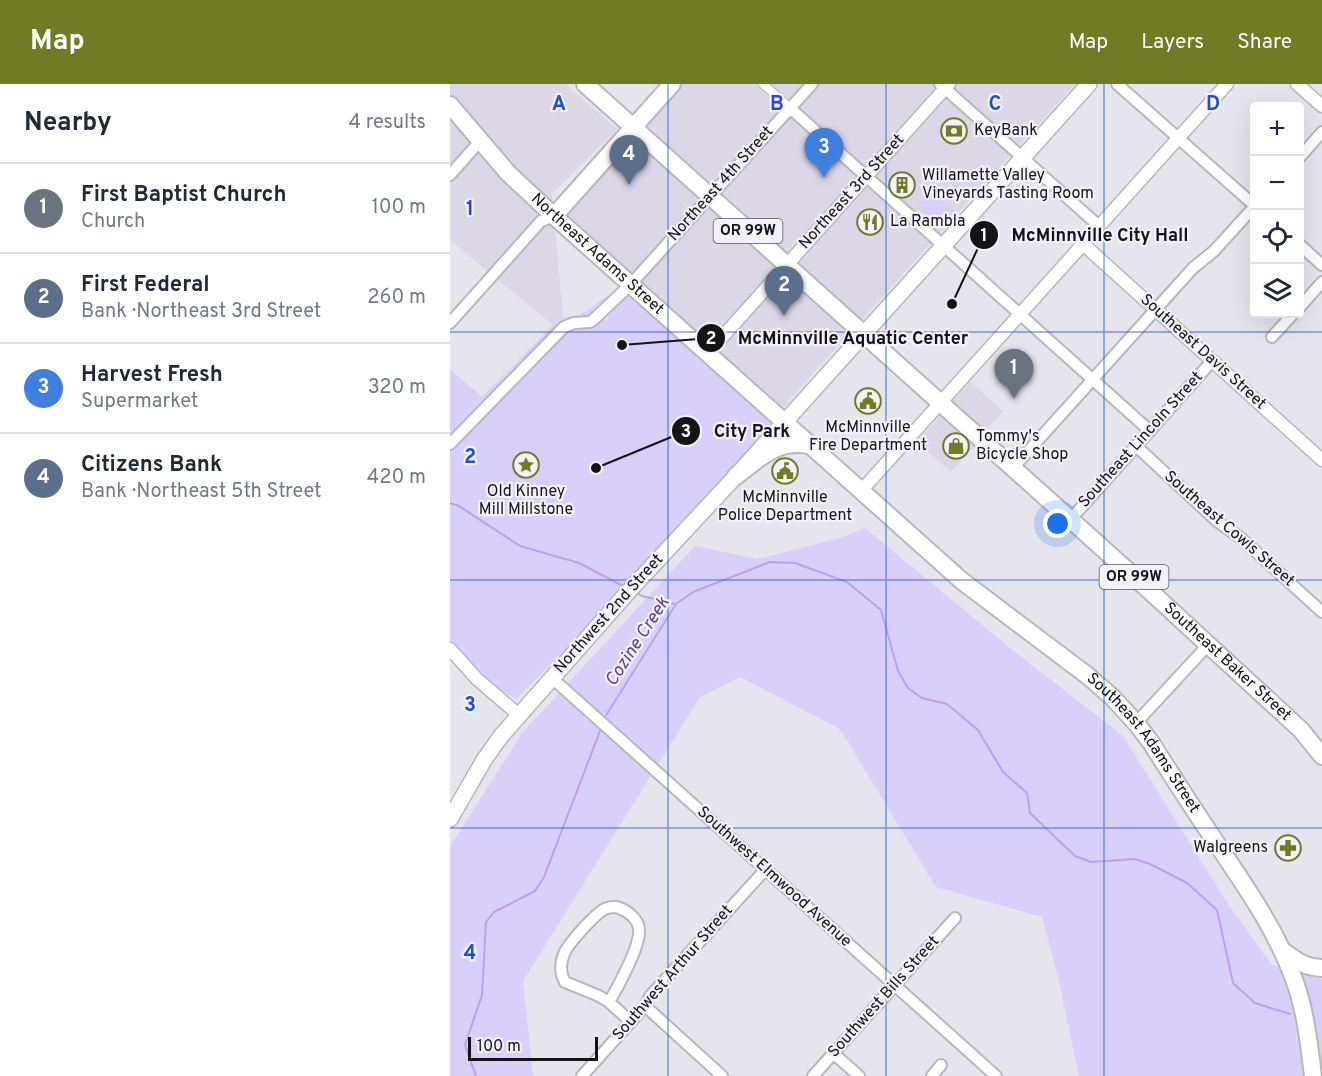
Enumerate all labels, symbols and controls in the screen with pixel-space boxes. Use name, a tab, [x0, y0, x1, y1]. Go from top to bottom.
text: Map	[30, 24, 85, 60]
text: Map	[1069, 29, 1108, 56]
text: Layers	[1141, 29, 1204, 56]
text: Share	[1237, 29, 1292, 56]
text: A	[552, 92, 566, 118]
text: B	[770, 92, 784, 118]
text: C	[989, 92, 1001, 118]
text: D	[1206, 92, 1220, 118]
map controls	[1250, 102, 1304, 318]
button: +	[1250, 102, 1304, 156]
text: Nearby	[24, 107, 112, 140]
text: 4 results	[349, 110, 426, 136]
bank icon: KeyBank	[939, 116, 969, 146]
place label: KeyBank	[974, 121, 1038, 141]
street label: Northeast 4th Street	[664, 122, 778, 246]
pin: 3	[804, 128, 844, 178]
street label: Northeast 3rd Street	[795, 131, 909, 253]
pin: 4	[610, 135, 648, 185]
button: −	[1250, 156, 1304, 210]
place label: Willamette Valley Vineyards Tasting Room	[922, 166, 1094, 204]
building icon: Willamette Valley Vineyards Tasting Room	[887, 170, 917, 200]
text: First Baptist Church	[81, 182, 286, 209]
street label: Northeast Adams Street	[526, 189, 668, 319]
text: 1	[40, 195, 48, 221]
text: 100 m	[371, 195, 426, 221]
text: 1	[466, 197, 474, 223]
restaurant icon: La Rambla	[855, 207, 885, 237]
text: Church	[81, 209, 145, 235]
button: locate	[1250, 210, 1304, 264]
place label: La Rambla	[890, 212, 965, 232]
callout: McMinnville City Hall	[969, 217, 1200, 253]
road number: OR 99W	[714, 219, 782, 243]
text: 1	[980, 225, 988, 248]
text: McMinnville City Hall	[1012, 225, 1188, 248]
button: layers	[1250, 264, 1304, 318]
pin: 2	[764, 266, 804, 316]
text: First Federal	[81, 272, 210, 299]
text: 2	[37, 285, 50, 311]
text: 260 m	[367, 285, 426, 311]
street label: Southeast Davis Street	[1136, 290, 1270, 414]
text: Bank · Northeast 3rd Street	[81, 299, 321, 325]
callout: McMinnville Aquatic Center	[696, 320, 981, 356]
text: 2	[705, 328, 717, 351]
text: McMinnville Aquatic Center	[738, 328, 969, 351]
pin: 1	[994, 350, 1034, 399]
text: Harvest Fresh	[81, 362, 223, 389]
street label: Southeast Lincoln Street	[1074, 368, 1208, 512]
text: 3	[38, 375, 50, 401]
text: 320 m	[368, 375, 426, 401]
public building icon: McMinnville Fire Department	[853, 386, 883, 416]
text: Supermarket	[81, 389, 198, 415]
callout: City Park	[671, 413, 802, 449]
place label: McMinnville Fire Department	[809, 418, 927, 456]
text: 3	[681, 421, 691, 444]
text: City Park	[714, 421, 790, 444]
place label: Tommy's Bicycle Shop	[976, 427, 1068, 465]
shop icon: Tommy's Bicycle Shop	[941, 431, 971, 461]
text: 2	[464, 445, 476, 471]
place icon: Old Kinney Mill Millstone	[511, 450, 541, 480]
text: Citizens Bank	[81, 452, 222, 479]
public building icon: McMinnville Police Department	[770, 456, 800, 486]
text: 4	[37, 465, 50, 491]
text: 420 m	[367, 465, 426, 491]
street label: Southeast Cowls Street	[1160, 467, 1298, 591]
text: Bank · Northeast 5th Street	[81, 479, 322, 505]
place label: Old Kinney Mill Millstone	[479, 482, 573, 520]
place label: McMinnville Police Department	[718, 488, 852, 526]
your location	[1043, 509, 1072, 538]
street label: Northwest 2nd Street	[550, 550, 668, 678]
road number: OR 99W	[1100, 565, 1168, 589]
water label: Cozine Creek	[601, 592, 676, 691]
street label: Southeast Baker Street	[1159, 598, 1295, 726]
street label: Southeast Adams Street	[1082, 669, 1204, 817]
text: 3	[464, 693, 476, 719]
street label: Southwest Elmwood Avenue	[693, 802, 855, 952]
pharmacy icon: Walgreens	[1273, 833, 1303, 863]
place label: Walgreens	[1193, 838, 1268, 858]
street label: Southwest Arthur Street	[609, 901, 737, 1045]
street label: Southwest Bills Street	[824, 932, 944, 1062]
text: 4	[464, 941, 476, 967]
scale bar	[468, 1034, 598, 1062]
text: 100 m	[477, 1037, 521, 1057]

